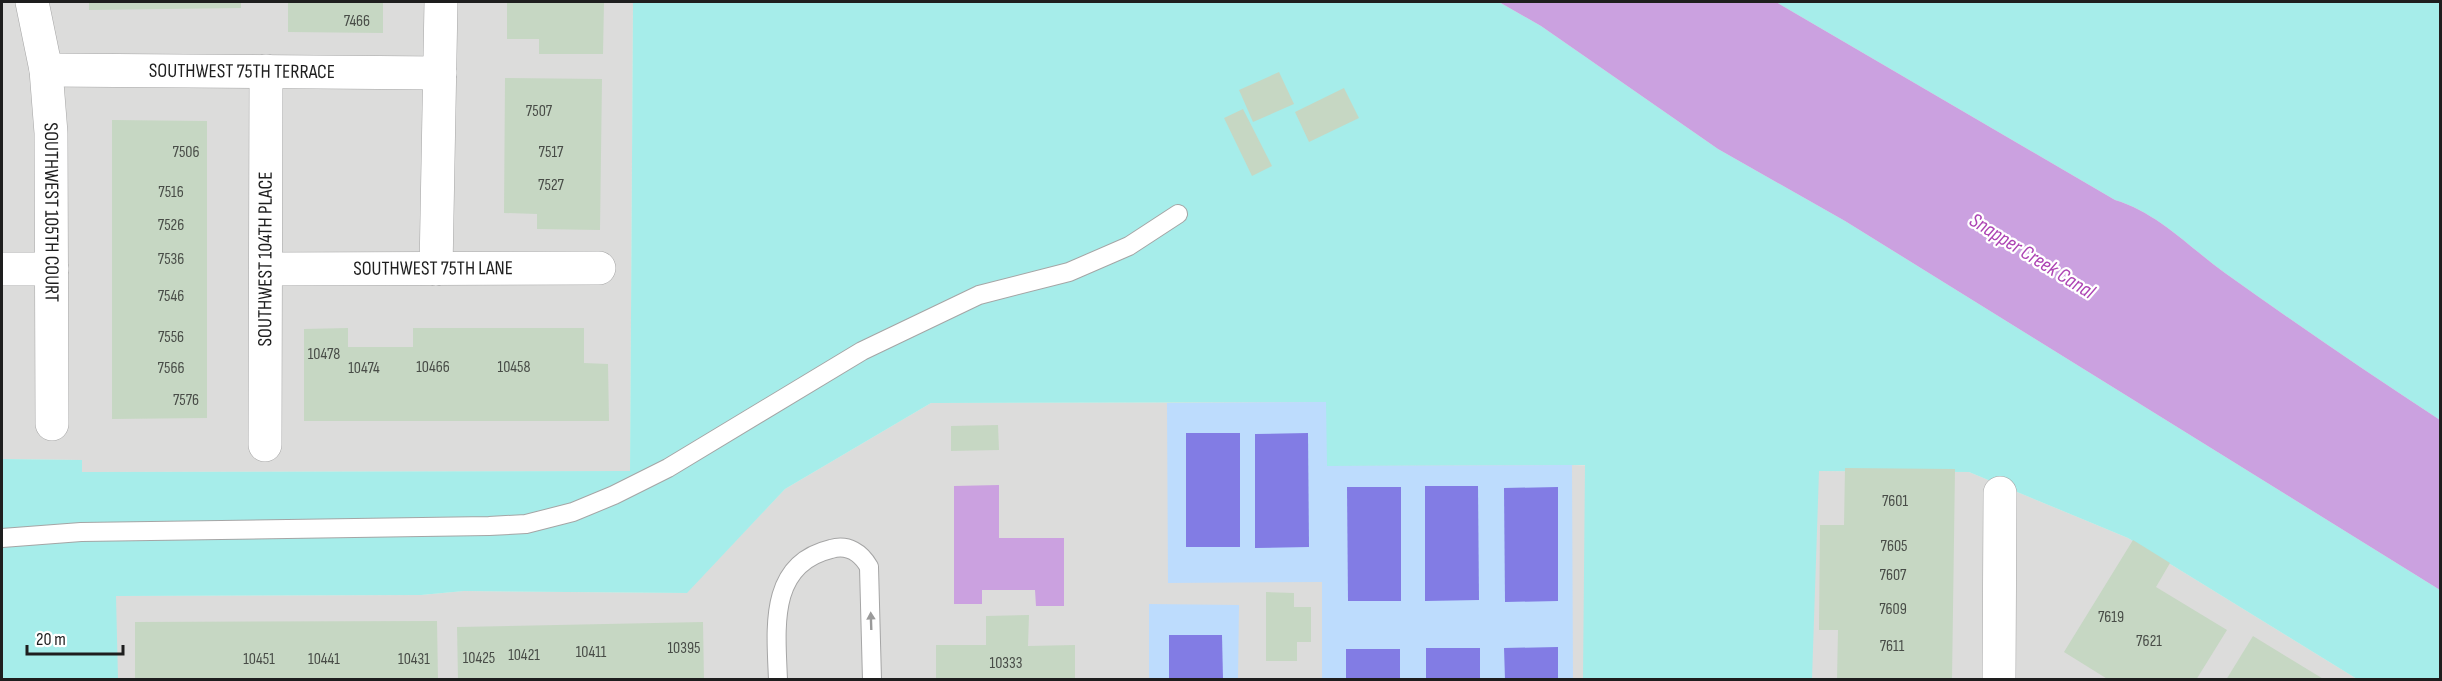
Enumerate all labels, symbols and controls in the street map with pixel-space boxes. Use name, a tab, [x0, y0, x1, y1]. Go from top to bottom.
house number: 7466	[344, 12, 370, 31]
street label: SOUTHWEST 75TH TERRACE	[149, 59, 335, 84]
house number: 7507	[526, 102, 553, 121]
street label: SOUTHWEST 105TH COURT	[38, 122, 64, 302]
house number: 7506	[173, 143, 199, 162]
house number: 7517	[539, 143, 564, 162]
street label: SOUTHWEST 104TH PLACE	[253, 172, 278, 346]
house number: 7527	[538, 176, 565, 195]
house number: 7516	[158, 183, 184, 202]
water label: Snapper Creek Canal	[1965, 208, 2100, 305]
house number: 7526	[158, 216, 184, 235]
house number: 7536	[158, 250, 184, 269]
street label: SOUTHWEST 75TH LANE	[353, 256, 513, 281]
house number: 7546	[158, 287, 184, 306]
house number: 7556	[158, 328, 184, 347]
house number: 10478	[308, 345, 340, 364]
house number: 10466	[416, 358, 450, 377]
house number: 10458	[498, 358, 530, 377]
house number: 7566	[158, 359, 184, 378]
house number: 10474	[348, 359, 380, 378]
house number: 7576	[173, 391, 199, 410]
house number: 7601	[1882, 492, 1908, 511]
house number: 7605	[1881, 537, 1907, 556]
house number: 7607	[1880, 566, 1907, 585]
house number: 7609	[1879, 600, 1907, 619]
house number: 7619	[2098, 608, 2124, 627]
one-way arrow	[866, 612, 875, 631]
scale bar	[27, 618, 123, 656]
text: 20 m	[36, 629, 66, 650]
house number: 7621	[2136, 632, 2162, 651]
house number: 7611	[1880, 637, 1905, 656]
house number: 10395	[668, 639, 700, 658]
house number: 10411	[576, 643, 607, 662]
house number: 10421	[508, 646, 540, 665]
house number: 10425	[463, 649, 495, 668]
house number: 10451	[243, 650, 275, 669]
house number: 10441	[308, 650, 340, 669]
house number: 10431	[398, 650, 430, 669]
house number: 10333	[990, 654, 1022, 673]

